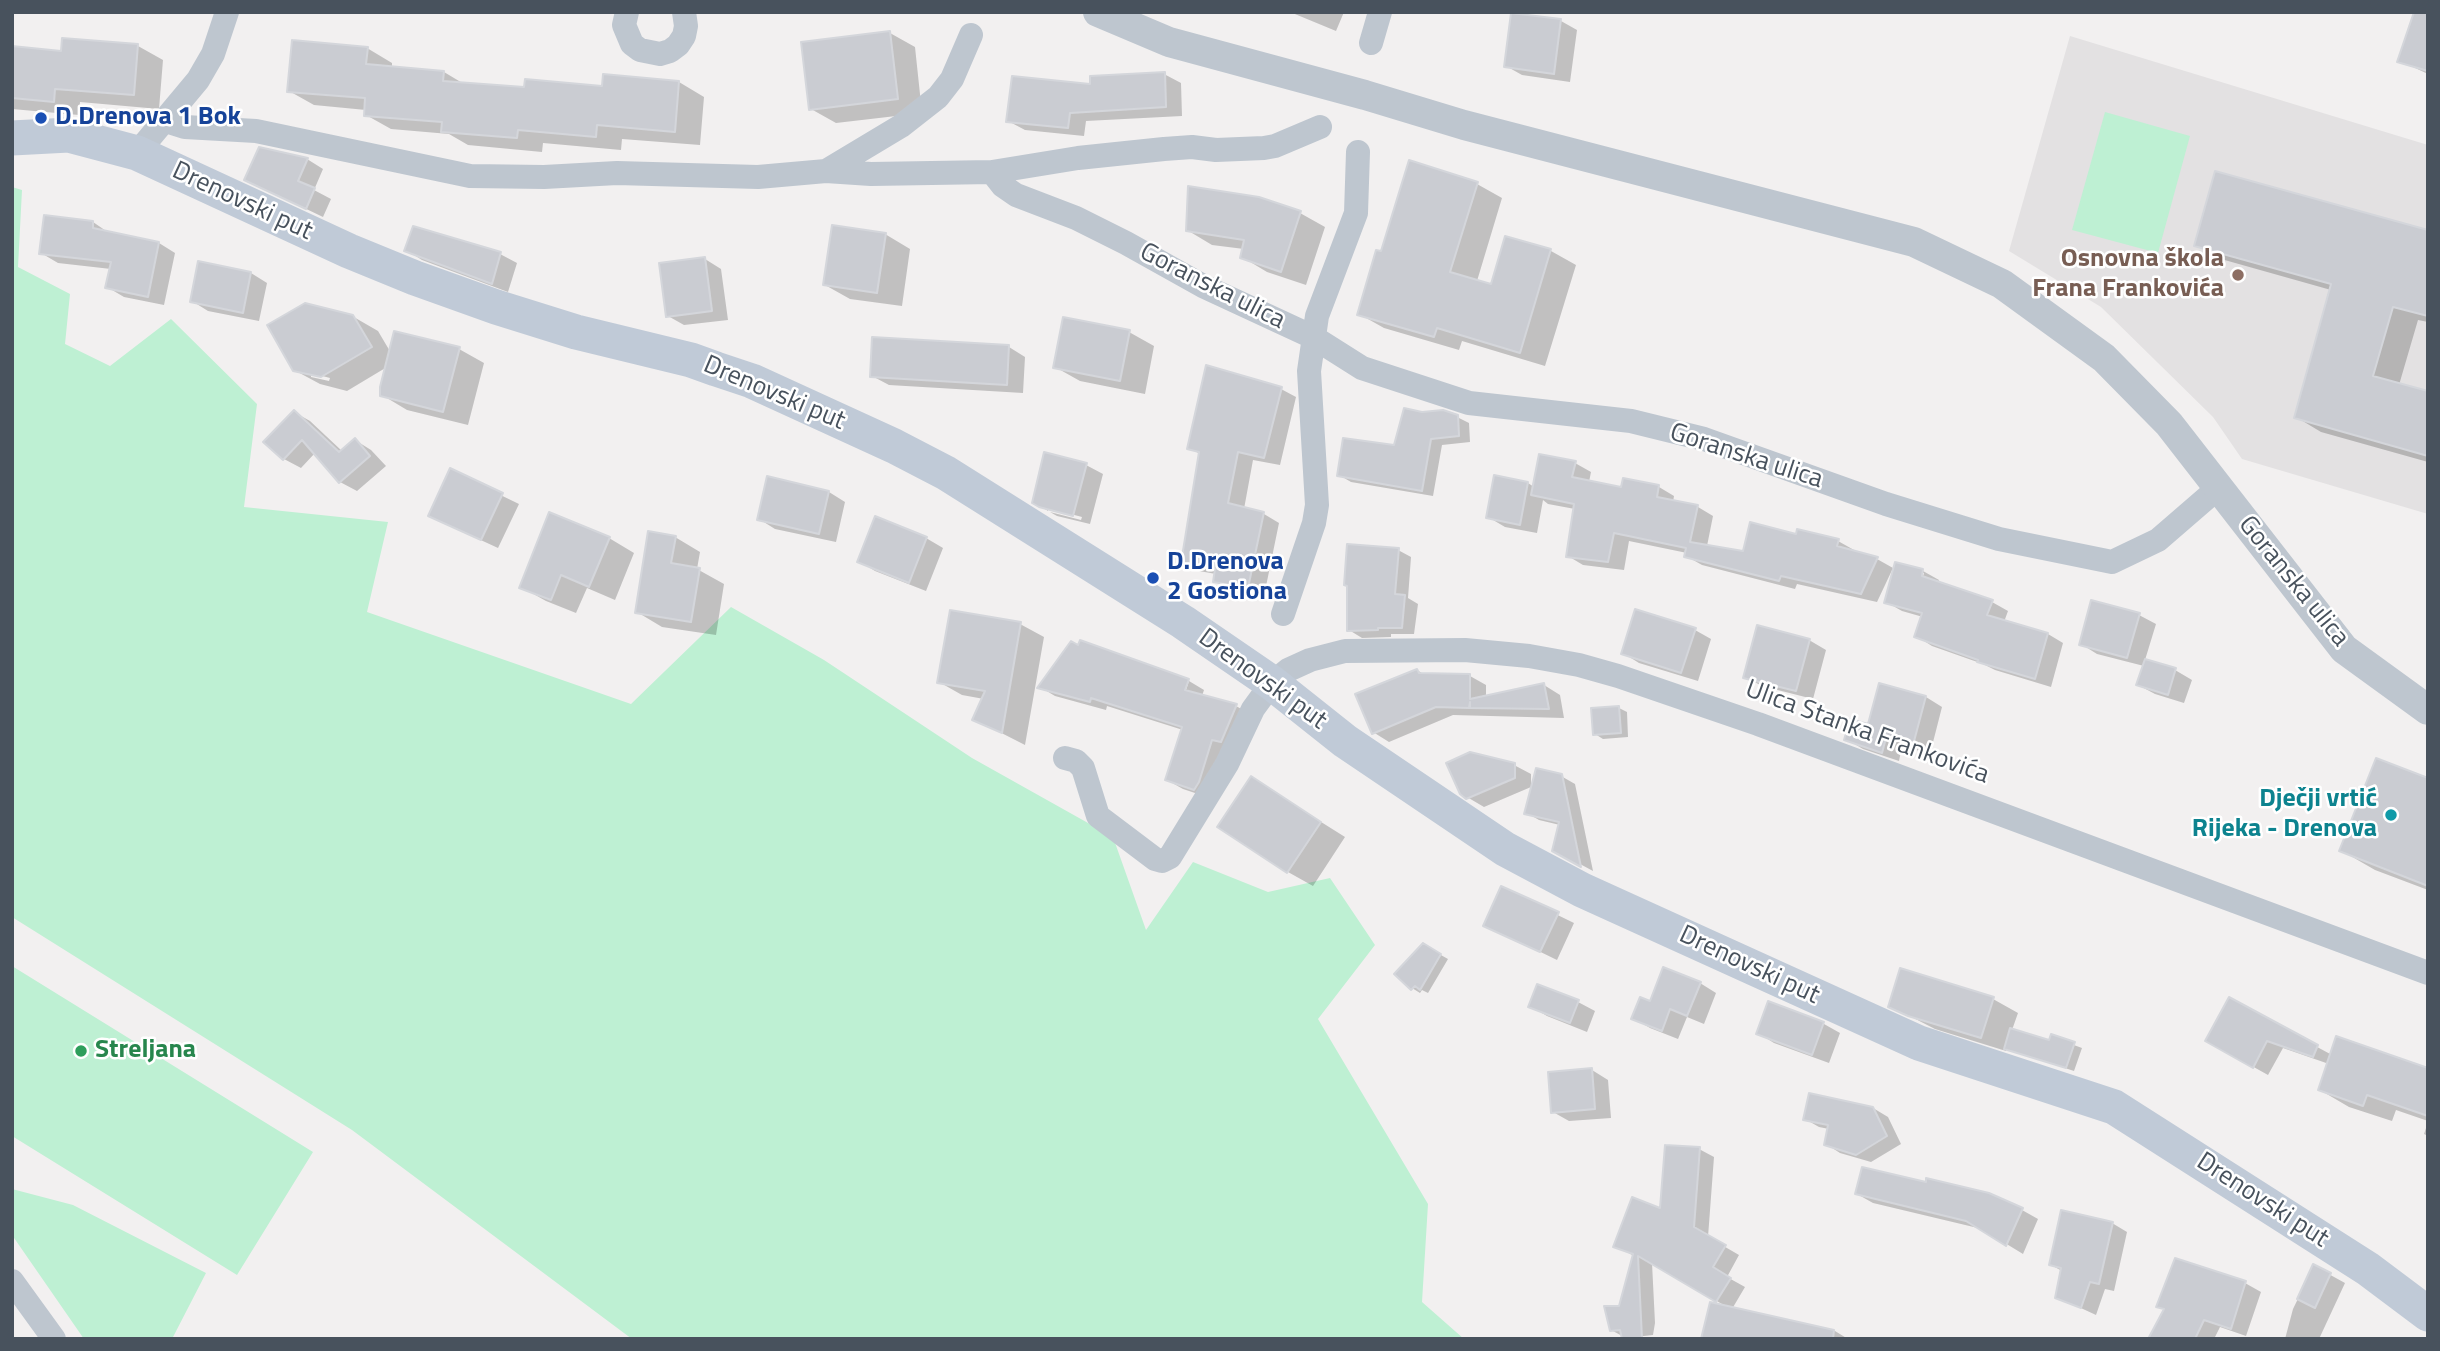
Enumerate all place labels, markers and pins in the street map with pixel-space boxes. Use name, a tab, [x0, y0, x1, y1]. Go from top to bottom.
place label: D.Drenova 1 Bok	[55, 102, 241, 134]
marker: D.Drenova 1 Bok	[33, 110, 49, 126]
place label: Osnovna škola Frana Frankovića	[2032, 244, 2224, 306]
marker: Osnovna škola Frana Frankovića	[2230, 267, 2246, 283]
place label: D.Drenova 2 Gostiona	[1167, 547, 1287, 608]
marker: D.Drenova 2 Gostiona	[1145, 570, 1161, 586]
place label: Dječji vrtić Rijeka - Drenova	[2192, 784, 2377, 846]
marker: Dječji vrtić Rijeka - Drenova	[2383, 807, 2399, 823]
place label: Streljana	[95, 1035, 196, 1067]
marker: Streljana	[73, 1043, 89, 1059]

